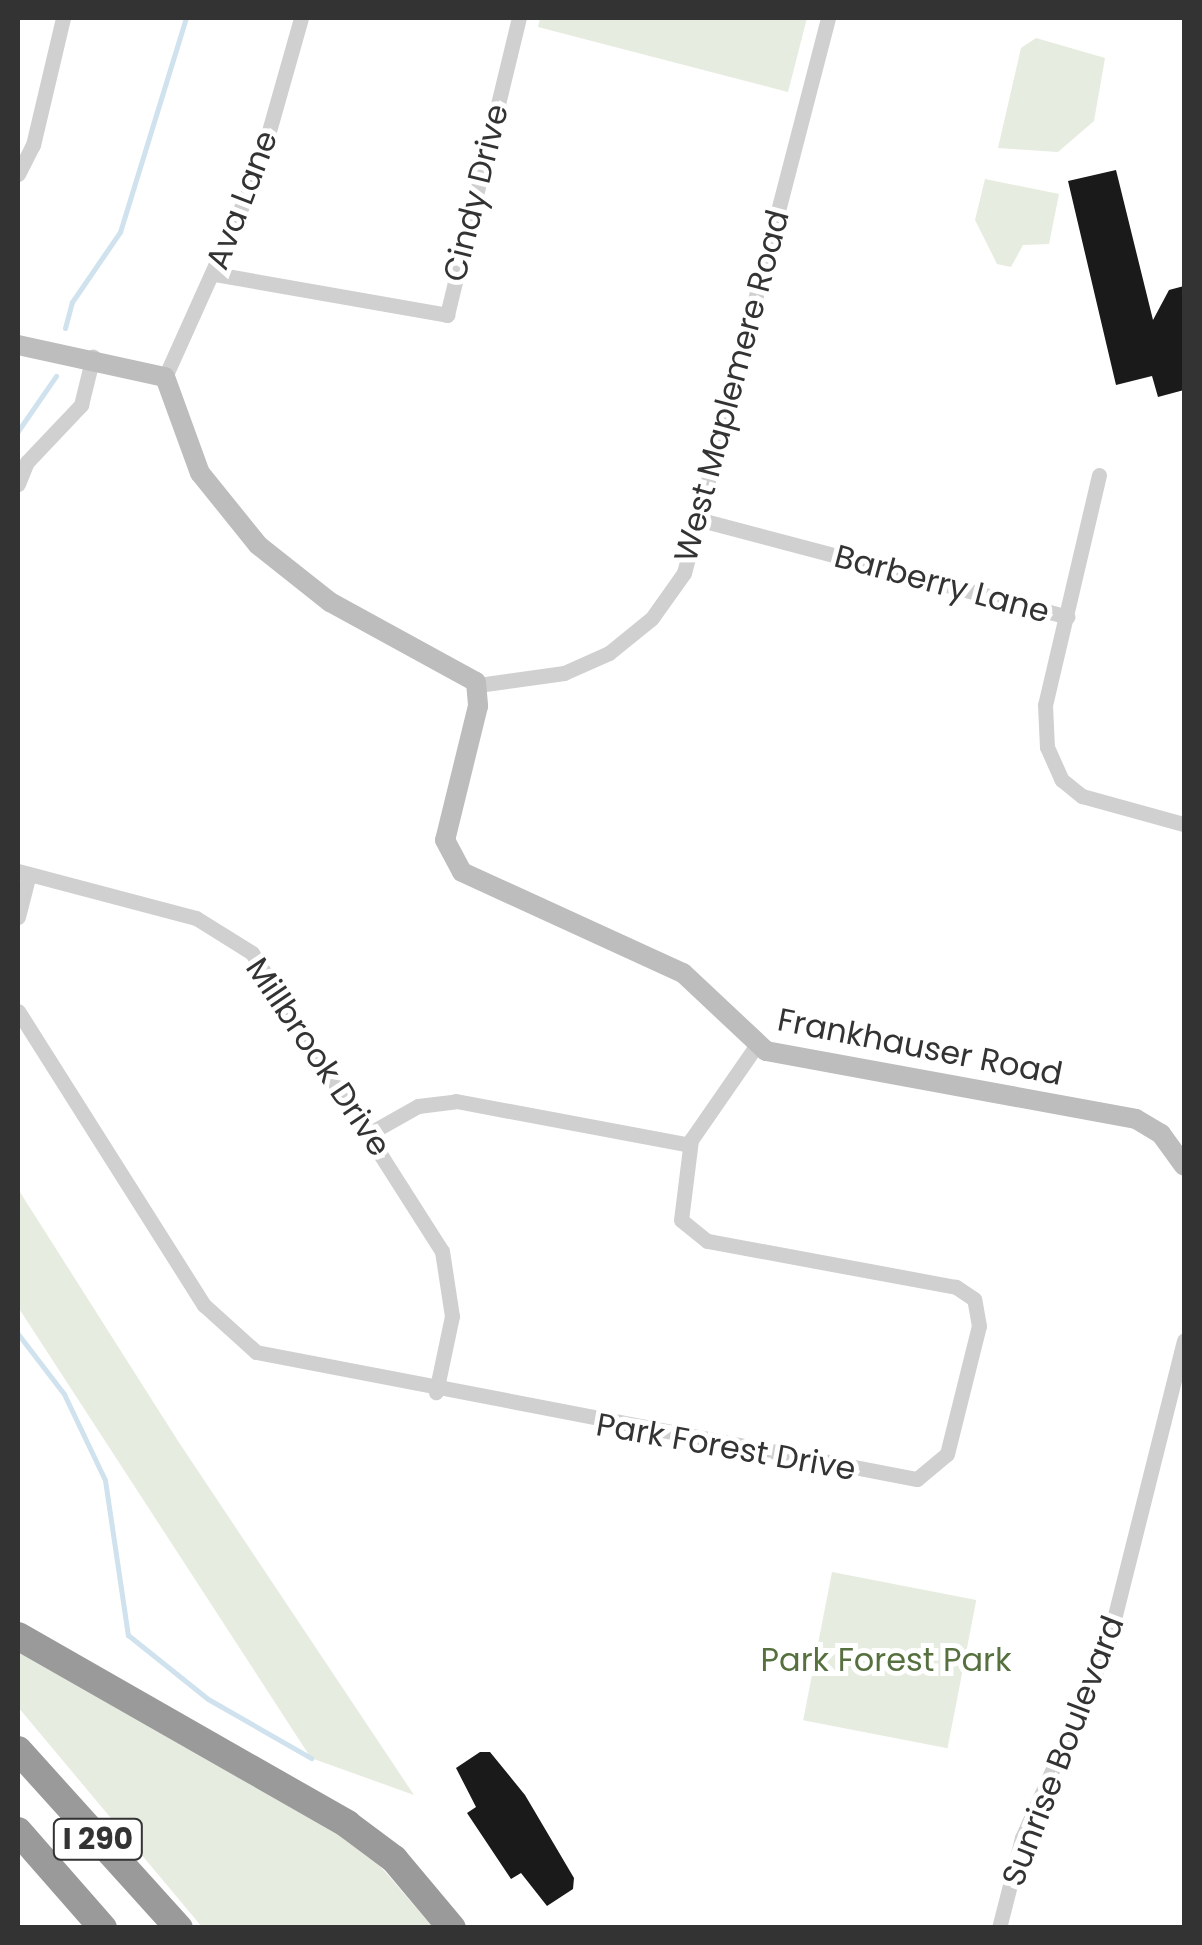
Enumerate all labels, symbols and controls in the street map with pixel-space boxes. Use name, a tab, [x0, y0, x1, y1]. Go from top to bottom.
street label: Cindy Drive	[435, 100, 517, 286]
street label: Ava Lane	[198, 125, 286, 275]
street label: West Maplemere Road	[667, 206, 797, 566]
street label: Barberry Lane	[830, 537, 1054, 631]
street label: Millbrook Drive	[238, 951, 398, 1163]
street label: Frankhauser Road	[774, 1001, 1066, 1093]
street label: Park Forest Drive	[593, 1405, 859, 1489]
street label: Sunrise Boulevard	[994, 1611, 1132, 1891]
park label: Park Forest Park	[761, 1641, 1011, 1679]
road number: I 290	[51, 1814, 146, 1864]

